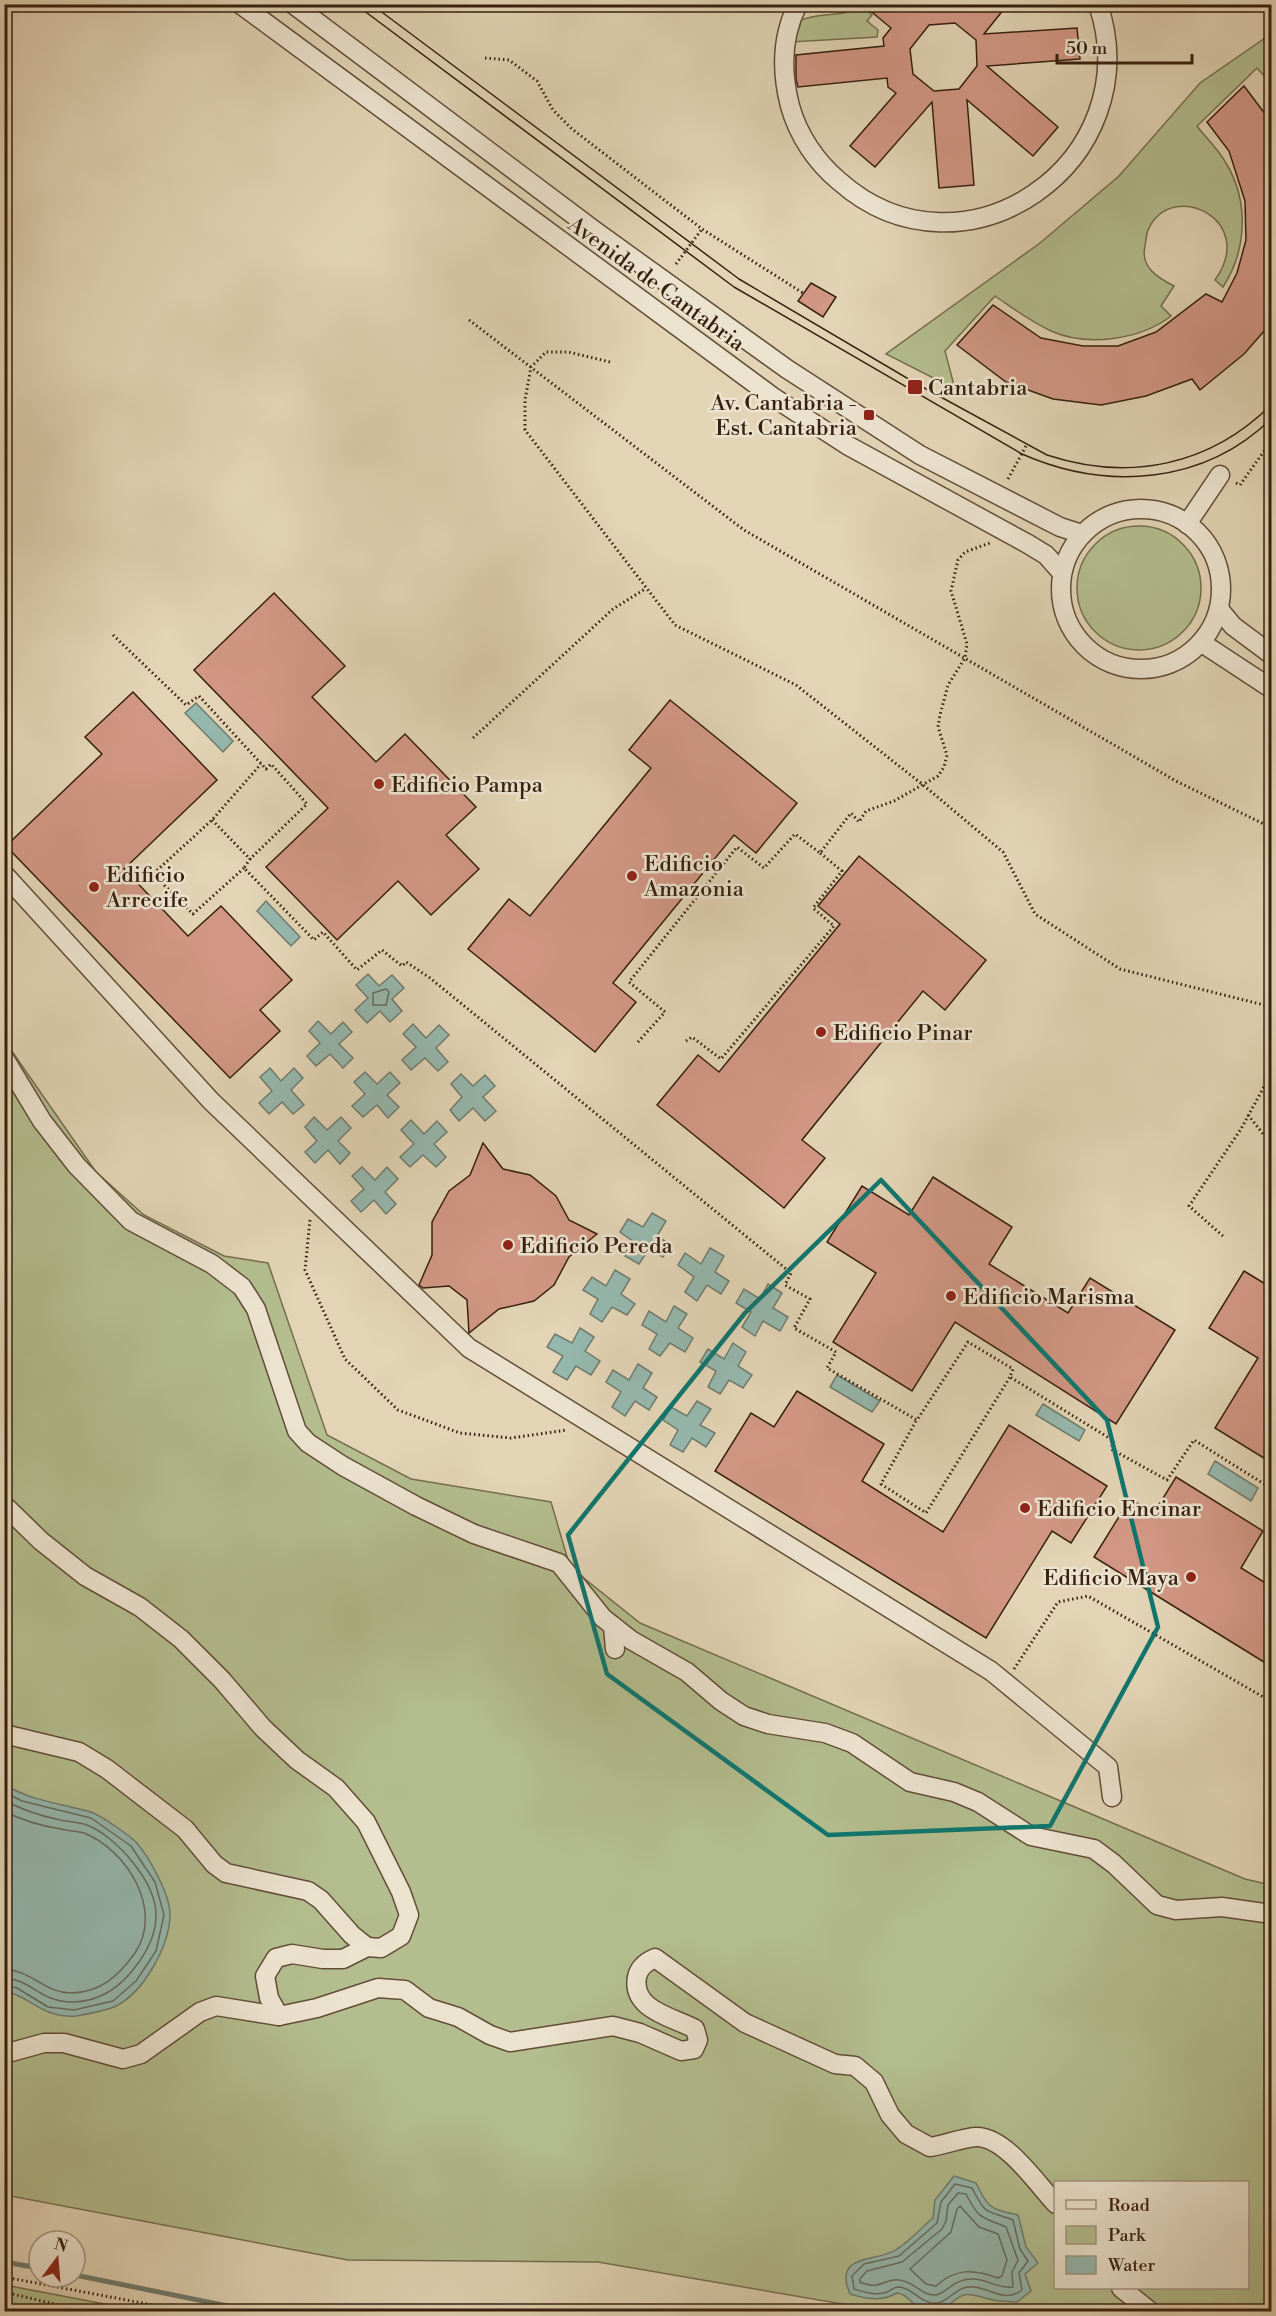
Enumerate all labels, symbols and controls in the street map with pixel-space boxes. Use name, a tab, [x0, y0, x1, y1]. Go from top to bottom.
scale bar	[1057, 27, 1192, 65]
text: 50 m	[1066, 37, 1108, 60]
street label: Avenida de Cantabria	[562, 210, 750, 358]
place label: Cantabria	[928, 375, 1028, 402]
marker: Cantabria	[906, 378, 924, 396]
place label: Av. Cantabria - Est. Cantabria	[710, 390, 858, 442]
marker: Av. Cantabria - Est. Cantabria	[862, 408, 876, 422]
place label: Edificio Pampa	[391, 772, 544, 799]
marker: Edificio Pampa	[372, 777, 386, 791]
place label: Edificio Amazonia	[643, 851, 745, 903]
place label: Edificio Arrecife	[105, 862, 188, 914]
marker: Edificio Amazonia	[625, 869, 639, 883]
marker: Edificio Arrecife	[87, 880, 101, 894]
place label: Edificio Pinar	[833, 1020, 973, 1047]
marker: Edificio Pinar	[814, 1025, 828, 1039]
place label: Edificio Pereda	[520, 1233, 673, 1260]
marker: Edificio Pereda	[501, 1238, 515, 1252]
place label: Edificio Marisma	[963, 1284, 1135, 1311]
marker: Edificio Marisma	[944, 1289, 958, 1303]
place label: Edificio Encinar	[1037, 1496, 1201, 1523]
marker: Edificio Encinar	[1018, 1501, 1032, 1515]
place label: Edificio Maya	[1043, 1565, 1180, 1592]
marker: Edificio Maya	[1184, 1570, 1198, 1584]
legend	[1054, 2181, 1249, 2289]
text: Road	[1108, 2194, 1151, 2217]
text: Park	[1108, 2224, 1147, 2247]
north arrow	[27, 2229, 87, 2289]
text: N	[52, 2234, 70, 2257]
text: Water	[1107, 2254, 1156, 2277]

